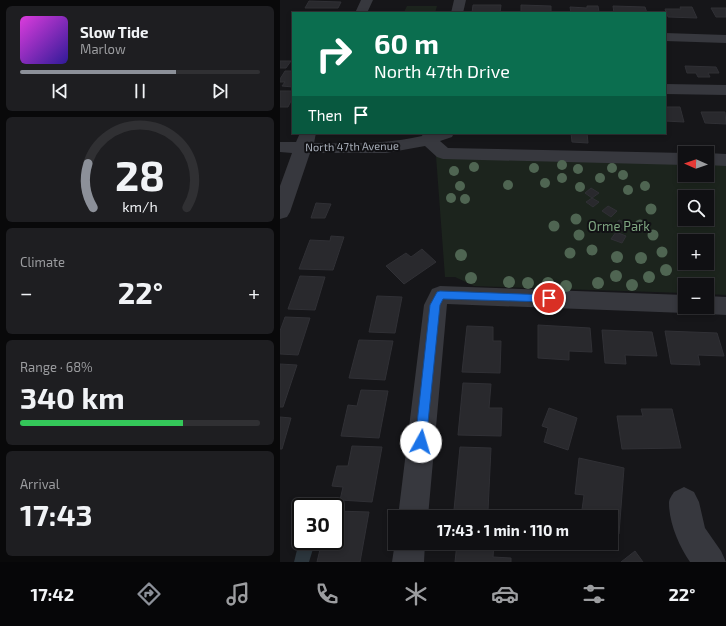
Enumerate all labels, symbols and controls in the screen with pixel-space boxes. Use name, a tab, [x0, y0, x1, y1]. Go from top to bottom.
text: Slow Tide	[80, 23, 148, 41]
text: 60 m	[374, 26, 439, 60]
icon: right	[308, 28, 360, 80]
text: Marlow	[80, 41, 126, 57]
text: North 47th Drive	[374, 60, 510, 82]
icon: previous	[49, 80, 71, 102]
icon: pause	[129, 80, 151, 102]
icon: next	[209, 80, 231, 102]
icon: arrive	[350, 104, 372, 126]
text: Then	[308, 106, 342, 124]
street label: North 47th Avenue	[305, 139, 399, 153]
north arrow	[678, 146, 714, 182]
map controls	[678, 146, 714, 314]
text: 28	[115, 149, 165, 199]
button: search	[678, 190, 714, 226]
text: km/h	[122, 197, 158, 214]
park label: Orme Park	[588, 218, 650, 234]
button: +	[678, 234, 714, 270]
text: Climate	[20, 254, 65, 270]
text: 22°	[118, 274, 163, 310]
button: −	[678, 278, 714, 314]
text: −	[20, 279, 33, 305]
text: +	[248, 279, 260, 305]
pin	[532, 281, 566, 315]
icon: arrive	[538, 287, 560, 309]
text: Range · 68%	[20, 359, 93, 375]
text: 340 km	[20, 379, 125, 415]
position arrow	[400, 421, 442, 463]
text: Arrival	[20, 476, 60, 492]
text: 17:43	[20, 496, 93, 532]
speed limit sign: 30	[292, 498, 344, 550]
text: 17:43 · 1 min · 110 m	[437, 521, 569, 539]
icon: directions	[135, 580, 163, 608]
icon: music	[224, 580, 252, 608]
icon: phone	[313, 580, 341, 608]
icon: climate	[402, 580, 430, 608]
icon: car	[491, 580, 519, 608]
icon: filters	[580, 580, 608, 608]
text: 17:42	[30, 583, 74, 605]
text: 22°	[668, 583, 696, 605]

